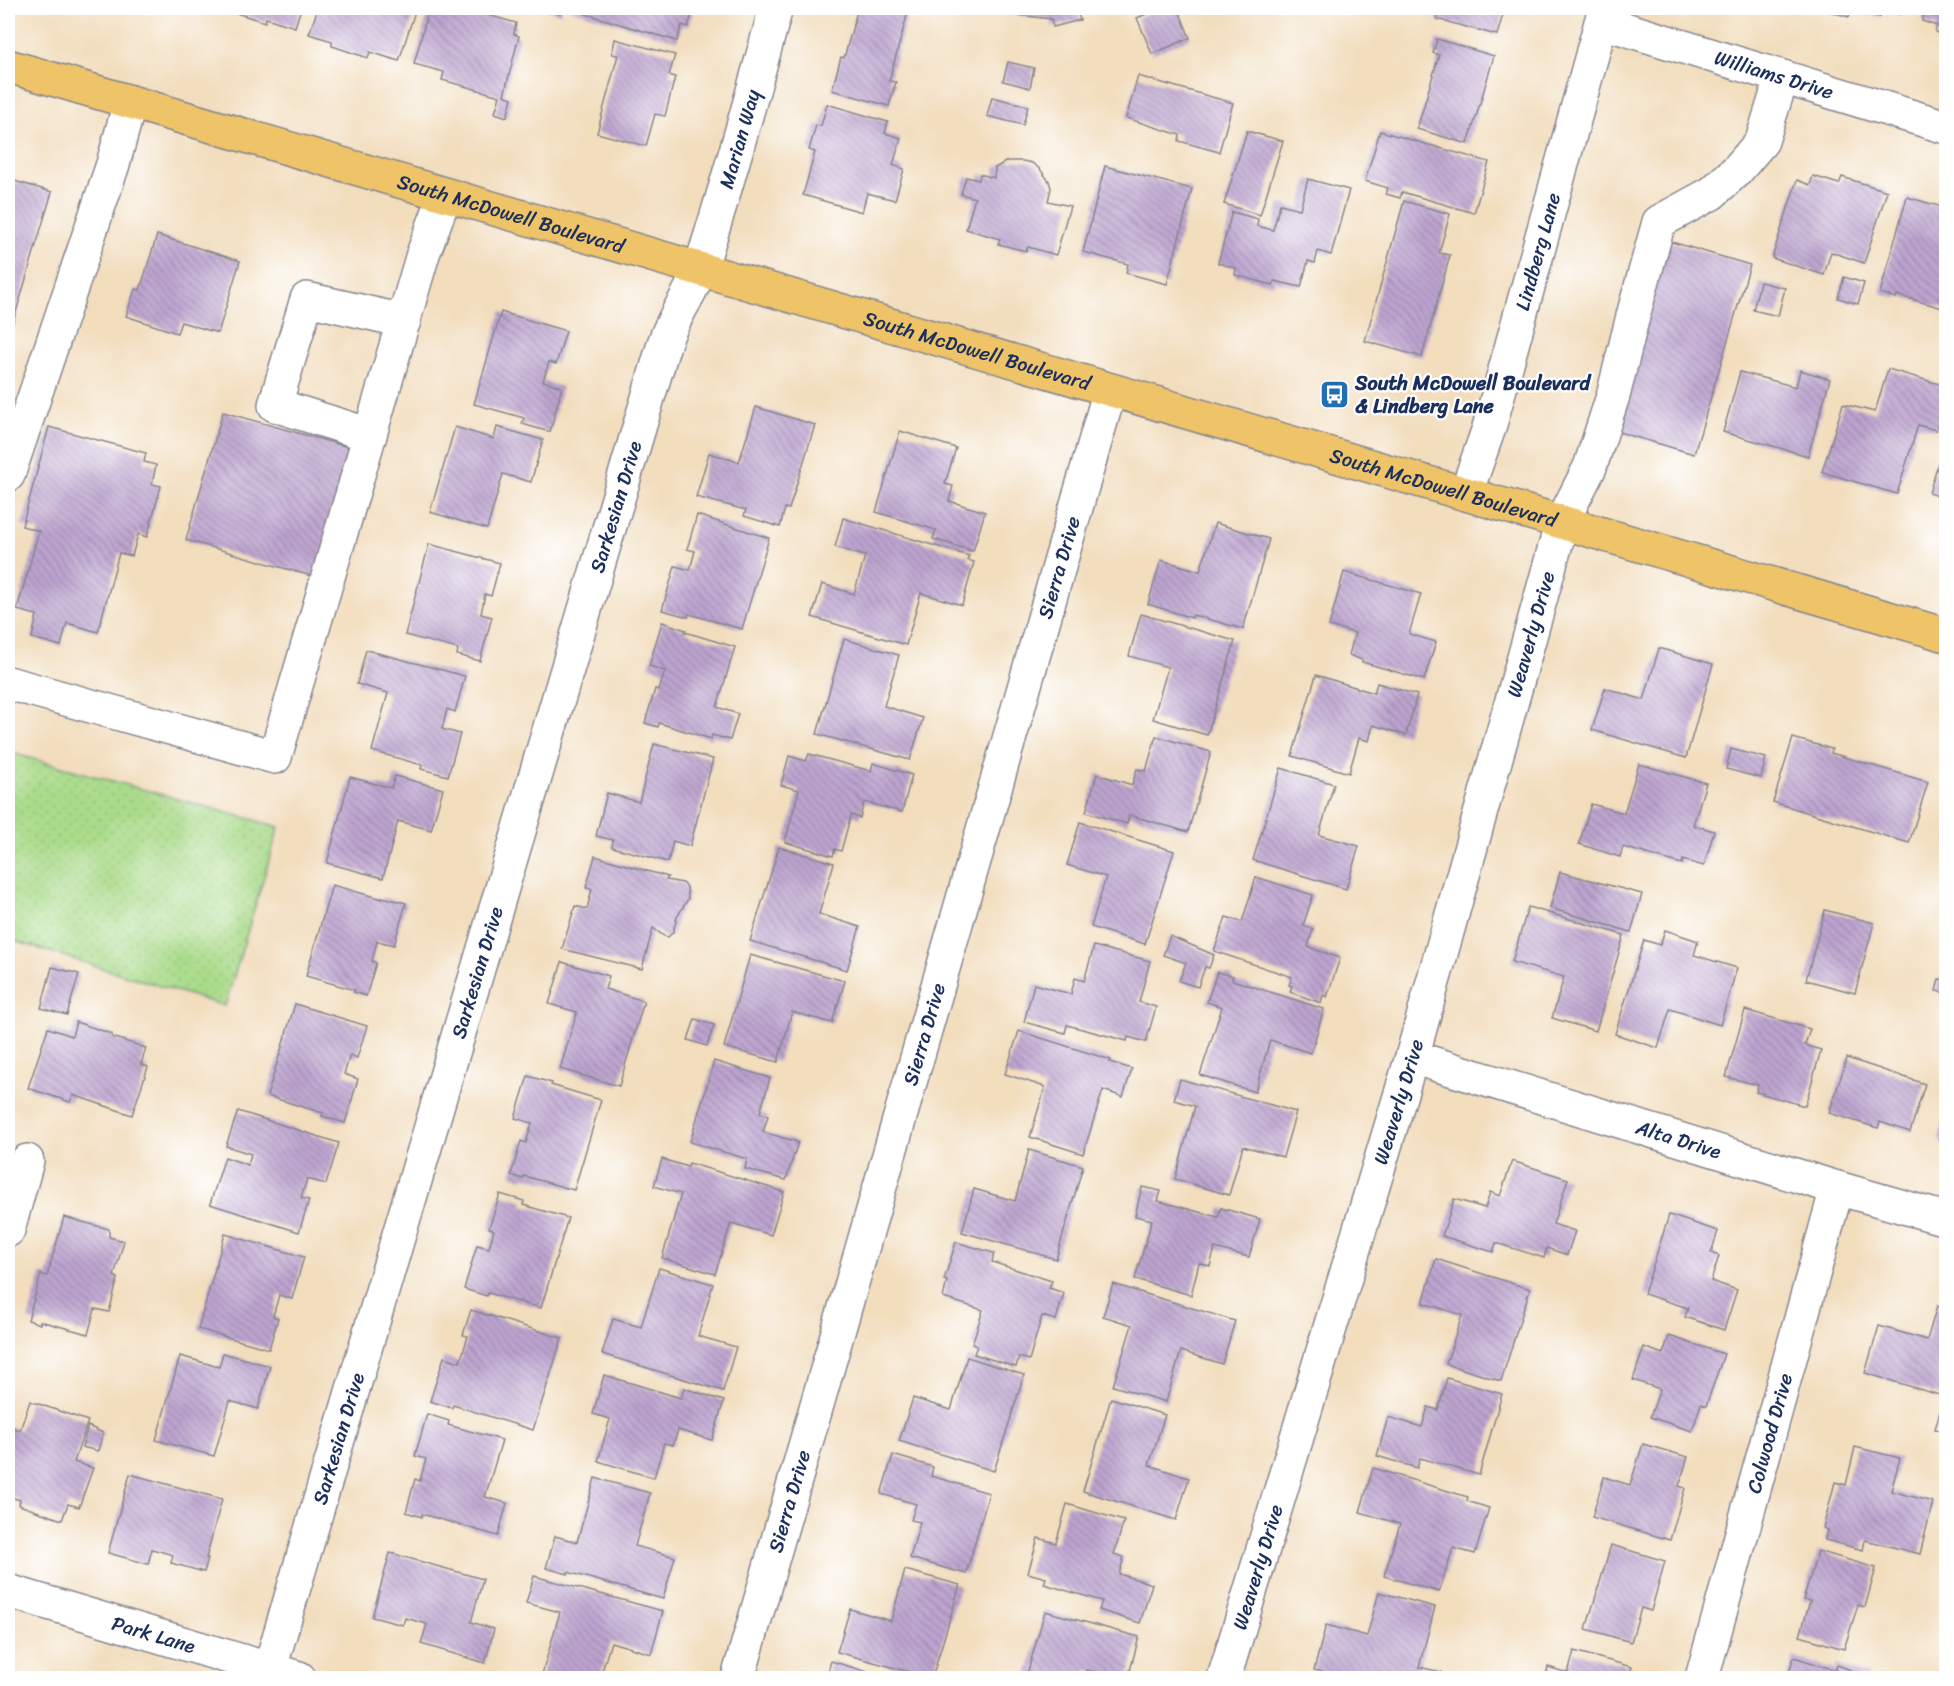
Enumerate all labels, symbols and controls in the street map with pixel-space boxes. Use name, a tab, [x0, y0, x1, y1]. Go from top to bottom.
street label: Williams Drive	[1710, 40, 1838, 110]
street label: Marian Way	[709, 85, 771, 193]
street label: South McDowell Boulevard	[393, 164, 630, 264]
street label: Lindberg Lane	[1505, 189, 1571, 315]
street label: South McDowell Boulevard	[859, 301, 1096, 401]
place label: South McDowell Boulevard & Lindberg Lane	[1354, 366, 1593, 424]
bus stop icon: South McDowell Boulevard & Lindberg Lane	[1318, 378, 1350, 410]
street label: Sarkesian Drive	[580, 436, 652, 577]
street label: South McDowell Boulevard	[1325, 438, 1562, 538]
street label: Sierra Drive	[1028, 512, 1091, 623]
street label: Weaverly Drive	[1497, 567, 1565, 701]
street label: Sarkesian Drive	[441, 902, 514, 1043]
street label: Sierra Drive	[893, 979, 956, 1090]
street label: Weaverly Drive	[1363, 1035, 1434, 1169]
street label: Alta Drive	[1631, 1110, 1726, 1169]
street label: Sarkesian Drive	[303, 1368, 375, 1509]
street label: Colwood Drive	[1737, 1369, 1803, 1497]
street label: Sierra Drive	[758, 1446, 821, 1557]
street label: Weaverly Drive	[1223, 1500, 1294, 1634]
street label: Park Lane	[107, 1606, 200, 1664]

